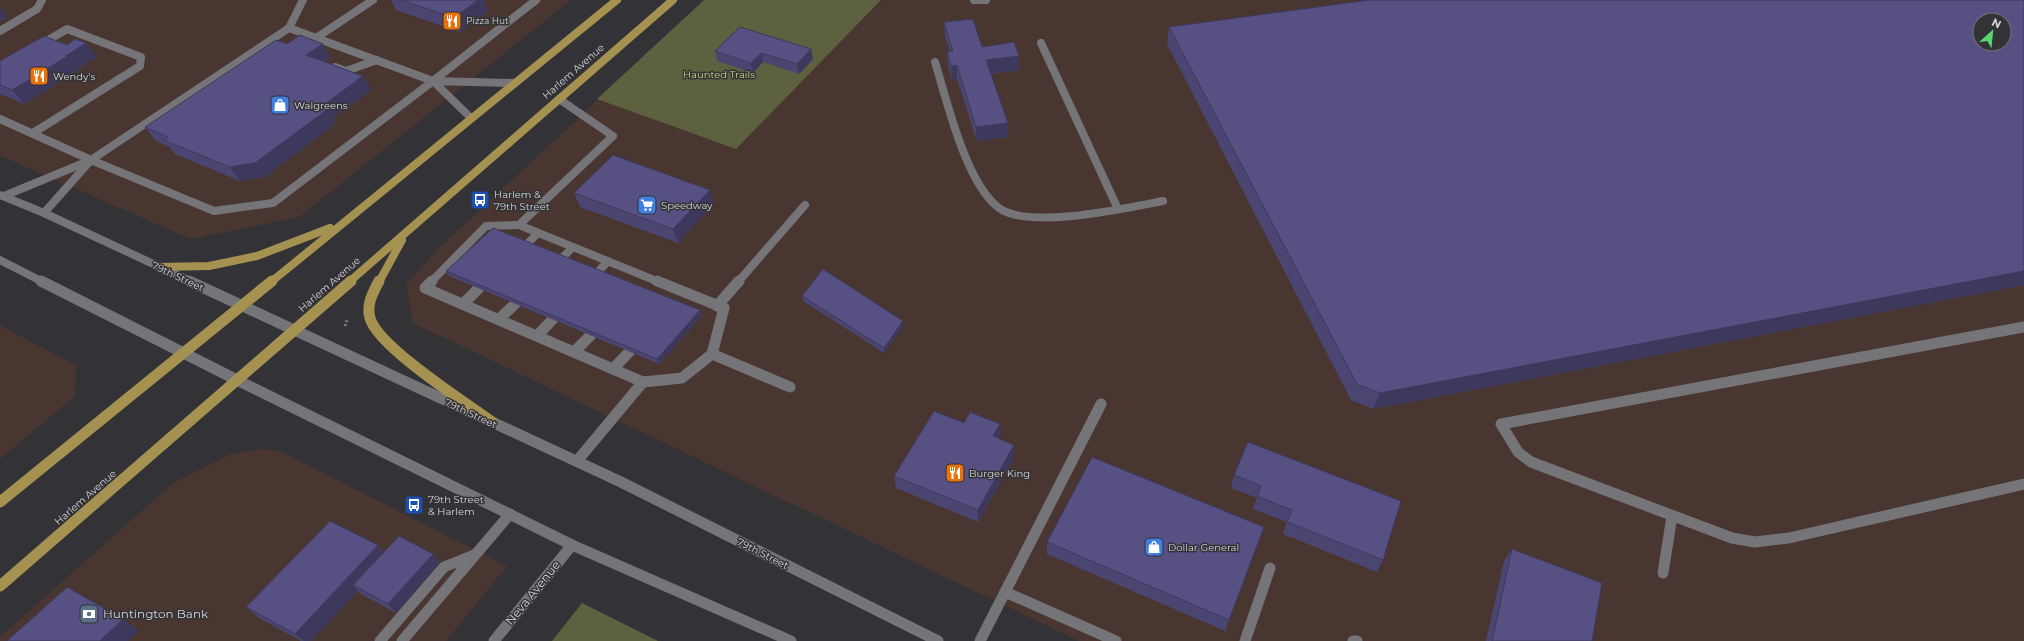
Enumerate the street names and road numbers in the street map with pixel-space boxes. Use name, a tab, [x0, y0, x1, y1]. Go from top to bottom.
street label: Harlem Avenue	[540, 41, 607, 102]
street label: Harlem Avenue	[296, 254, 363, 315]
street label: 79th Street	[150, 259, 206, 294]
street label: 79th Street	[443, 396, 499, 431]
street label: Harlem Avenue	[52, 467, 119, 528]
street label: 79th Street	[735, 535, 791, 572]
street label: Neva Avenue	[502, 557, 563, 628]

